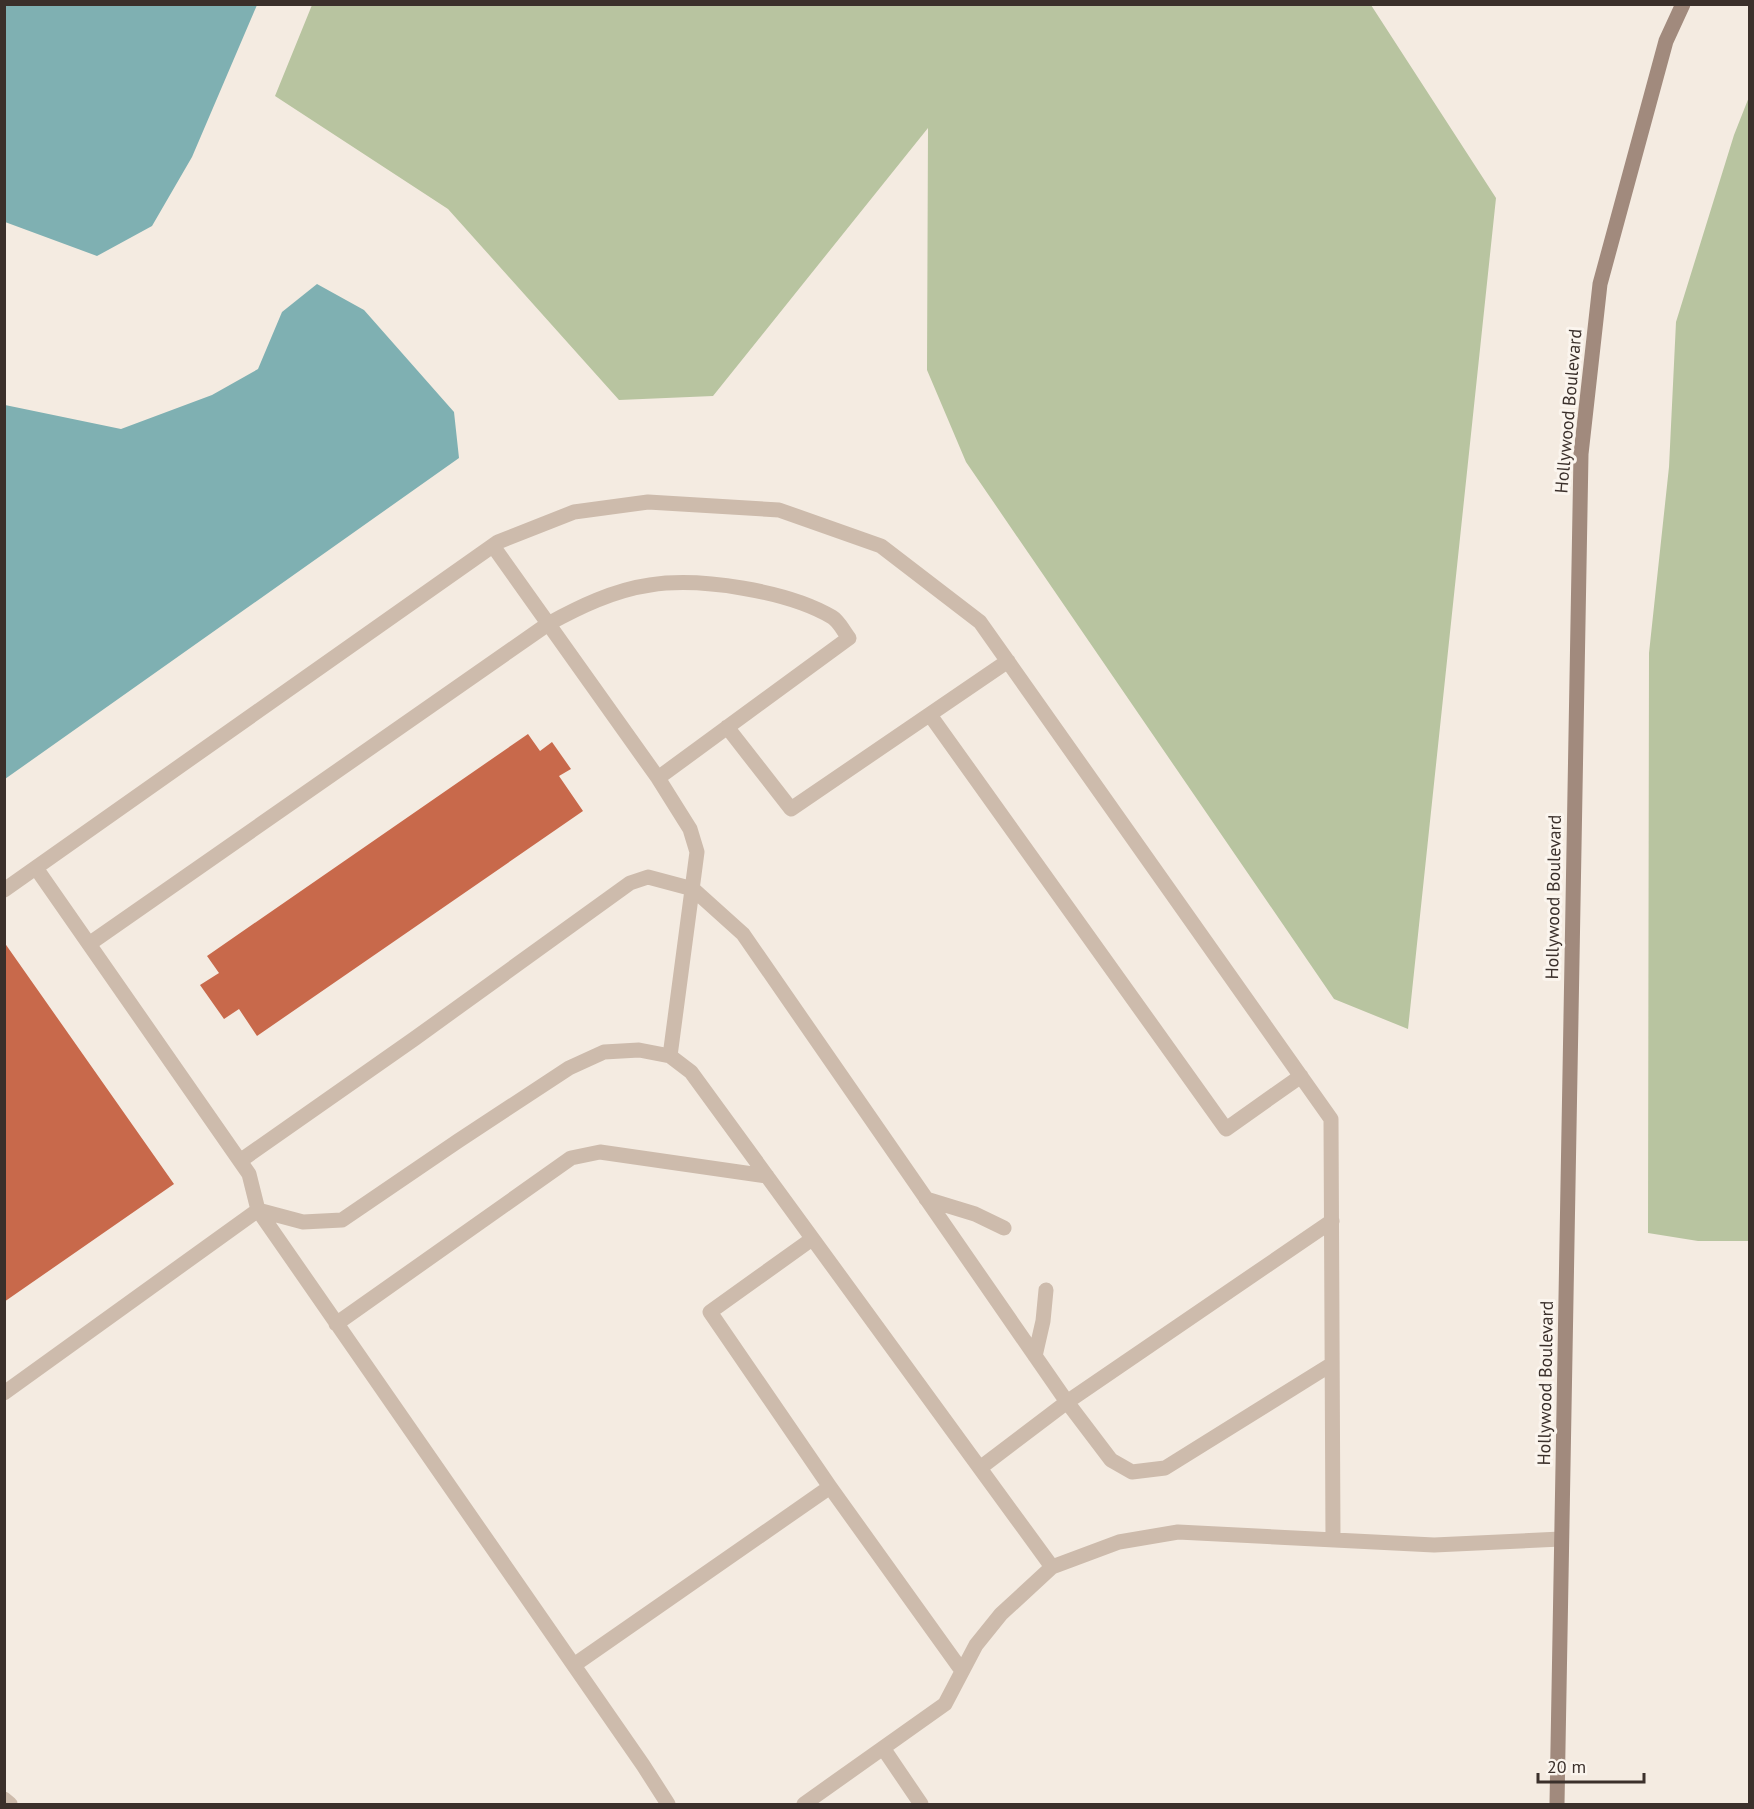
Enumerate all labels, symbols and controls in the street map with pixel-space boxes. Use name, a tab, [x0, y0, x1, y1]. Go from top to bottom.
street label: Hollywood Boulevard	[1549, 328, 1587, 494]
street label: Hollywood Boulevard	[1540, 814, 1566, 980]
street label: Hollywood Boulevard	[1532, 1300, 1558, 1466]
scale bar	[1538, 1746, 1644, 1784]
text: 20 m	[1547, 1755, 1586, 1778]

